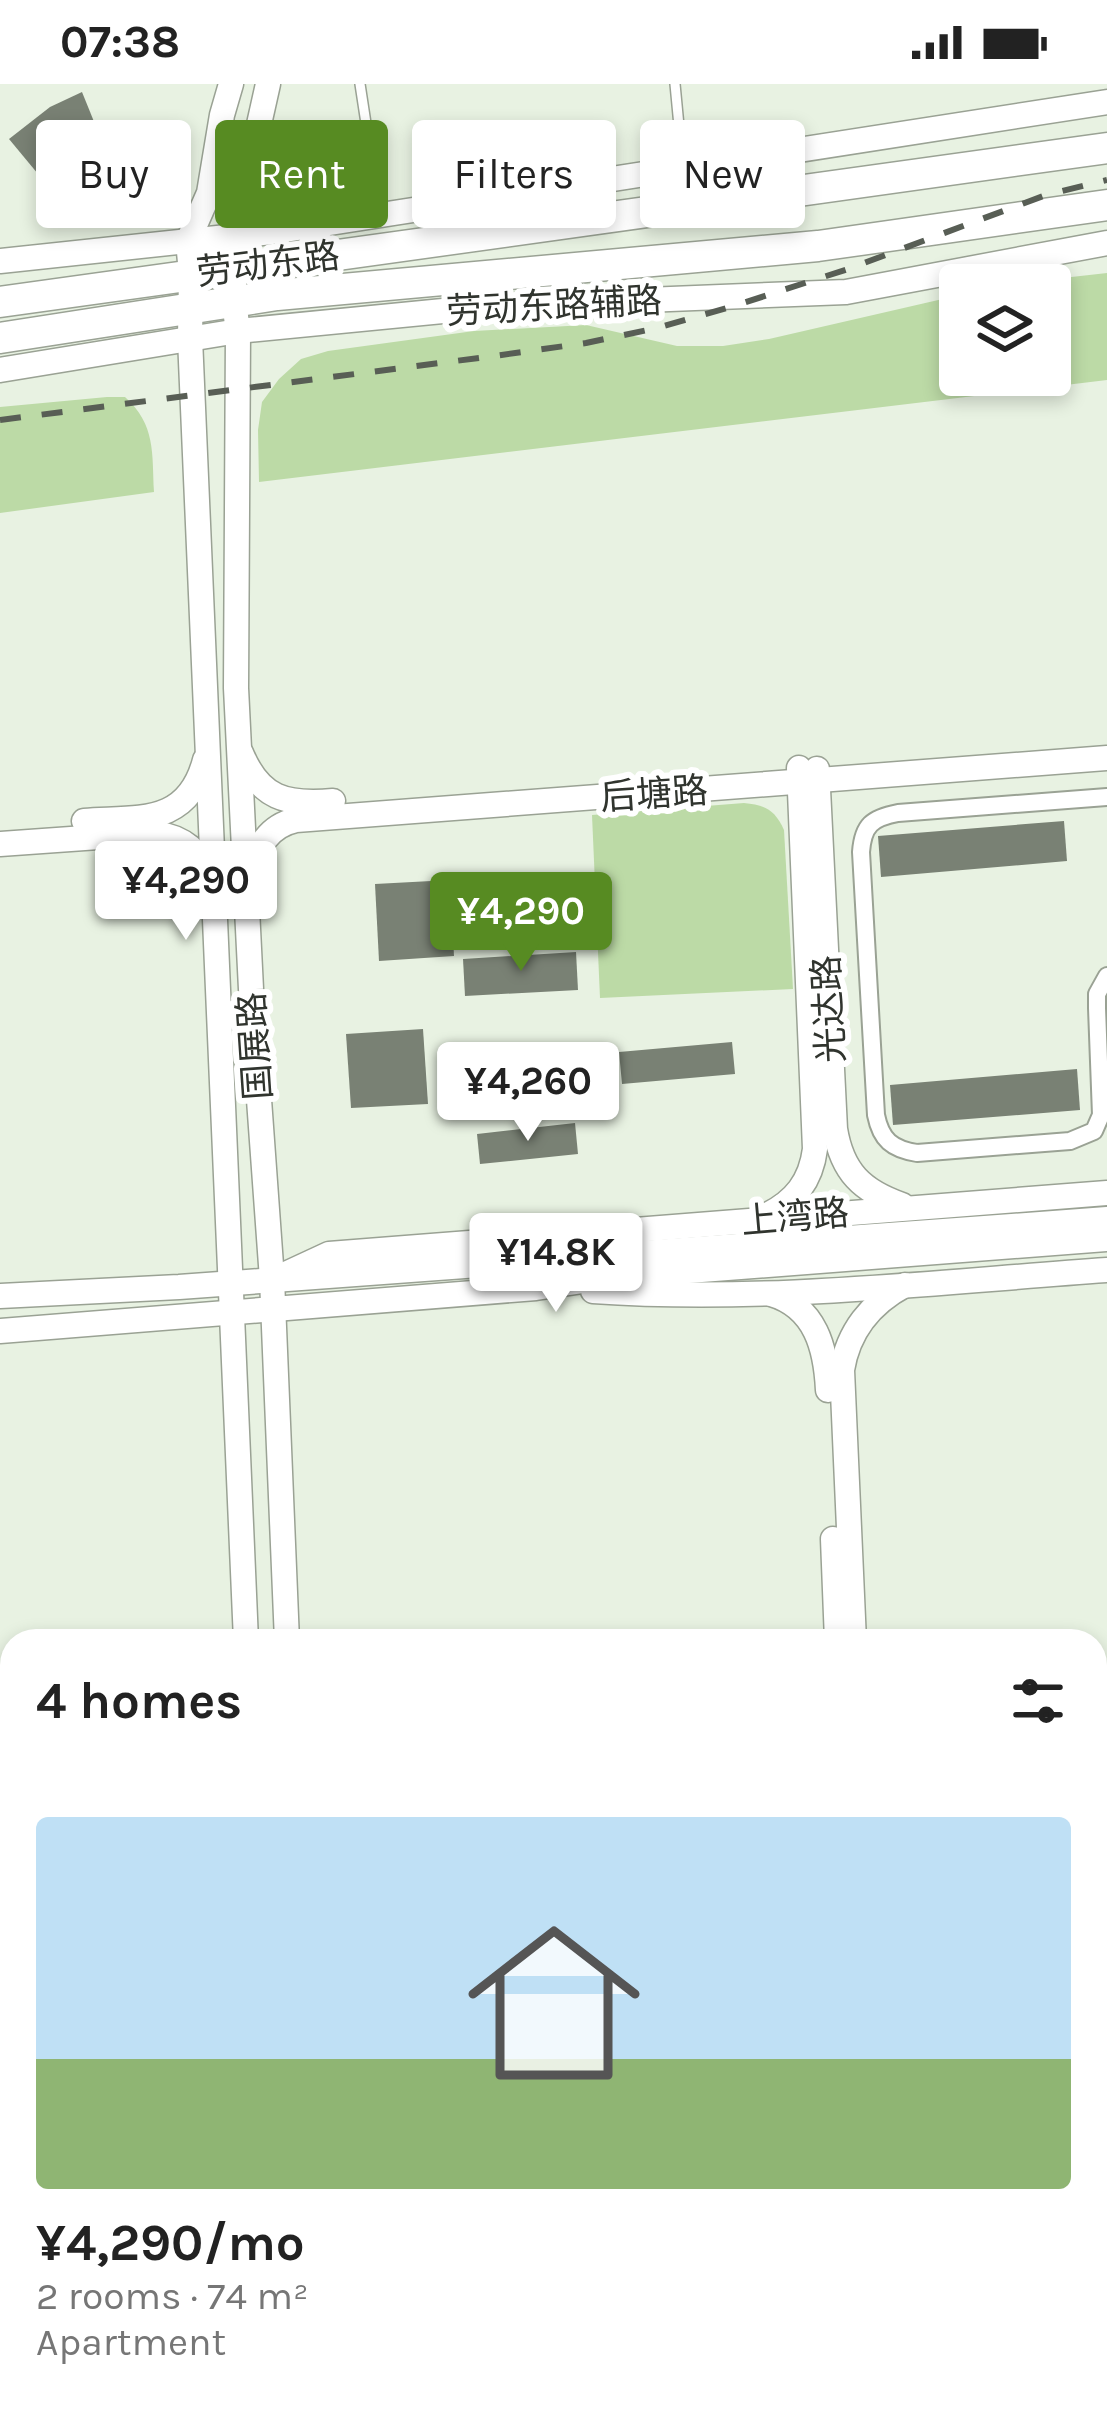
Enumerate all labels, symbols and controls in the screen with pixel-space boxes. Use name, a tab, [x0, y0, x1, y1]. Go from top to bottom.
text: 07:38	[60, 16, 180, 68]
chip: Buy	[36, 120, 191, 228]
chip: Rent	[215, 120, 388, 228]
chip: Filters	[412, 120, 616, 228]
chip: New	[640, 120, 805, 228]
street label: 劳动东路	[194, 234, 342, 294]
map controls	[939, 264, 1071, 396]
button: layers	[939, 264, 1071, 396]
street label: 劳动东路辅路	[445, 279, 663, 333]
street label: 后塘路	[599, 769, 709, 819]
pin: ¥4,290	[88, 841, 284, 943]
text: ¥4,290	[122, 857, 250, 903]
pin: ¥4,290	[423, 872, 619, 974]
text: ¥4,290	[457, 888, 585, 934]
street label: 光达路	[805, 954, 853, 1064]
street label: 国展路	[230, 991, 280, 1101]
pin: ¥4,260	[430, 1042, 626, 1144]
text: ¥4,260	[464, 1058, 592, 1104]
street label: 上湾路	[739, 1191, 851, 1243]
pin: ¥14.8K	[458, 1213, 654, 1315]
text: ¥14.8K	[496, 1229, 616, 1275]
icon: filters	[1005, 1668, 1071, 1734]
text: 4 homes	[36, 1671, 242, 1731]
icon: home	[446, 1895, 662, 2111]
text: ¥4,290/mo	[36, 2213, 305, 2273]
text: 2 rooms · 74 m²	[36, 2273, 309, 2319]
text: Apartment	[36, 2319, 226, 2365]

